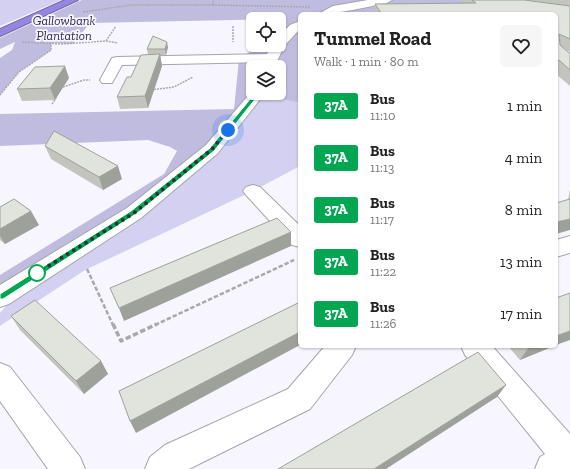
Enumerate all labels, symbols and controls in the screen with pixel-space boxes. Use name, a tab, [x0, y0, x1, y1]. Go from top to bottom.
map controls	[246, 12, 286, 100]
button: locate	[246, 12, 286, 52]
park label: Gallowbank Plantation	[33, 13, 96, 43]
button: heart	[500, 25, 542, 67]
text: Tummel Road	[314, 27, 431, 50]
text: Walk · 1 min · 80 m	[314, 54, 418, 69]
button: layers	[246, 60, 286, 100]
text: Bus	[370, 90, 395, 108]
text: 37A	[324, 97, 348, 114]
text: 1 min	[507, 97, 542, 115]
text: 11:10	[370, 108, 395, 123]
your location	[218, 120, 238, 140]
text: Bus	[370, 142, 395, 160]
text: 37A	[324, 149, 348, 166]
text: 4 min	[505, 149, 542, 167]
text: 11:13	[370, 160, 394, 175]
text: Bus	[370, 194, 395, 212]
text: 37A	[324, 201, 348, 218]
text: 8 min	[505, 201, 542, 219]
text: 11:17	[370, 212, 394, 227]
text: Bus	[370, 246, 395, 264]
text: 37A	[324, 253, 348, 270]
text: 13 min	[500, 253, 542, 271]
unlabelled marker	[28, 264, 46, 282]
text: 11:22	[370, 264, 396, 279]
text: Bus	[370, 298, 395, 316]
text: 37A	[324, 305, 348, 322]
text: 17 min	[500, 305, 542, 323]
text: 11:26	[370, 316, 397, 331]

